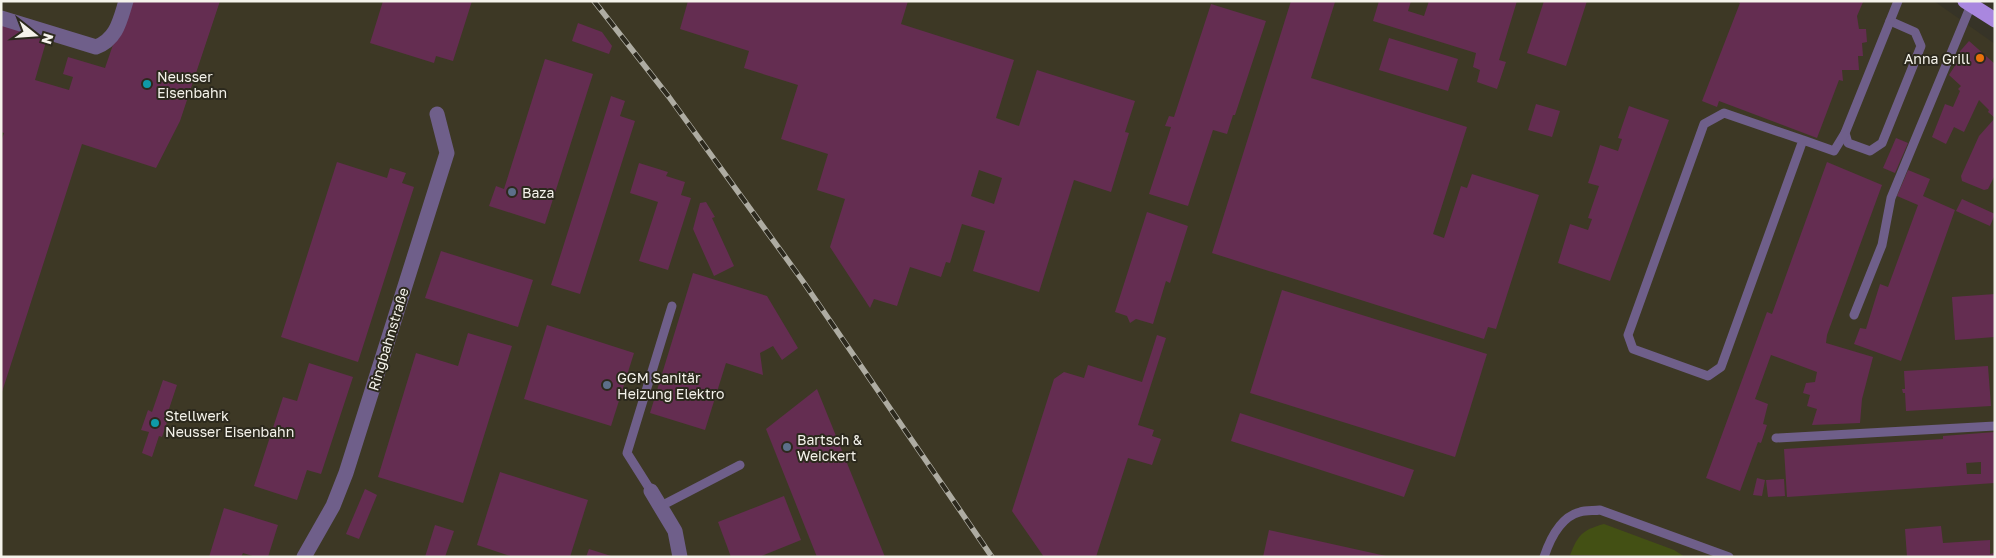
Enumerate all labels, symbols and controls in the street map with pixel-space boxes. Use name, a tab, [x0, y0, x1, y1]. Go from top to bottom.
north arrow	[10, 10, 60, 60]
text: N	[38, 31, 58, 47]
place label: Anna Grill	[1904, 50, 1970, 67]
marker: Anna Grill	[1974, 52, 1986, 64]
place label: Neusser Eisenbahn	[157, 68, 227, 101]
marker: Neusser Eisenbahn	[141, 78, 153, 90]
place label: Baza	[522, 184, 554, 201]
marker: Baza	[506, 186, 518, 198]
street label: Ringbahnstraße	[364, 285, 412, 393]
place label: GGM Sanitär Heizung Elektro	[617, 369, 724, 402]
marker: GGM Sanitär Heizung Elektro	[601, 379, 613, 391]
place label: Stellwerk Neusser Eisenbahn	[165, 407, 294, 440]
marker: Stellwerk Neusser Eisenbahn	[149, 417, 161, 429]
place label: Bartsch & Weickert	[797, 431, 863, 464]
marker: Bartsch & Weickert	[781, 441, 793, 453]

